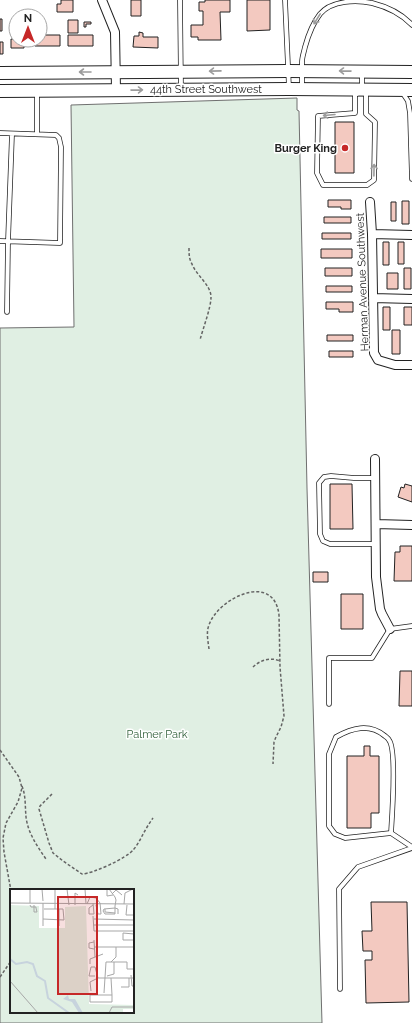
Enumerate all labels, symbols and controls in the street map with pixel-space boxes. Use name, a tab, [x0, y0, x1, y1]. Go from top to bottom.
north arrow	[8, 8, 48, 48]
text: N	[24, 12, 32, 25]
one-way arrow	[312, 13, 320, 25]
one-way arrow	[209, 67, 222, 75]
one-way arrow	[339, 67, 352, 75]
one-way arrow	[79, 68, 92, 76]
street label: 44th Street Southwest	[150, 83, 262, 96]
one-way arrow	[130, 86, 143, 94]
one-way arrow	[323, 112, 336, 119]
place label: Burger King	[275, 142, 337, 155]
marker: Burger King	[340, 143, 350, 153]
one-way arrow	[370, 164, 378, 177]
street label: Herman Avenue Southwest	[354, 212, 371, 351]
park label: Palmer Park	[126, 728, 188, 741]
inset map	[10, 889, 134, 1013]

